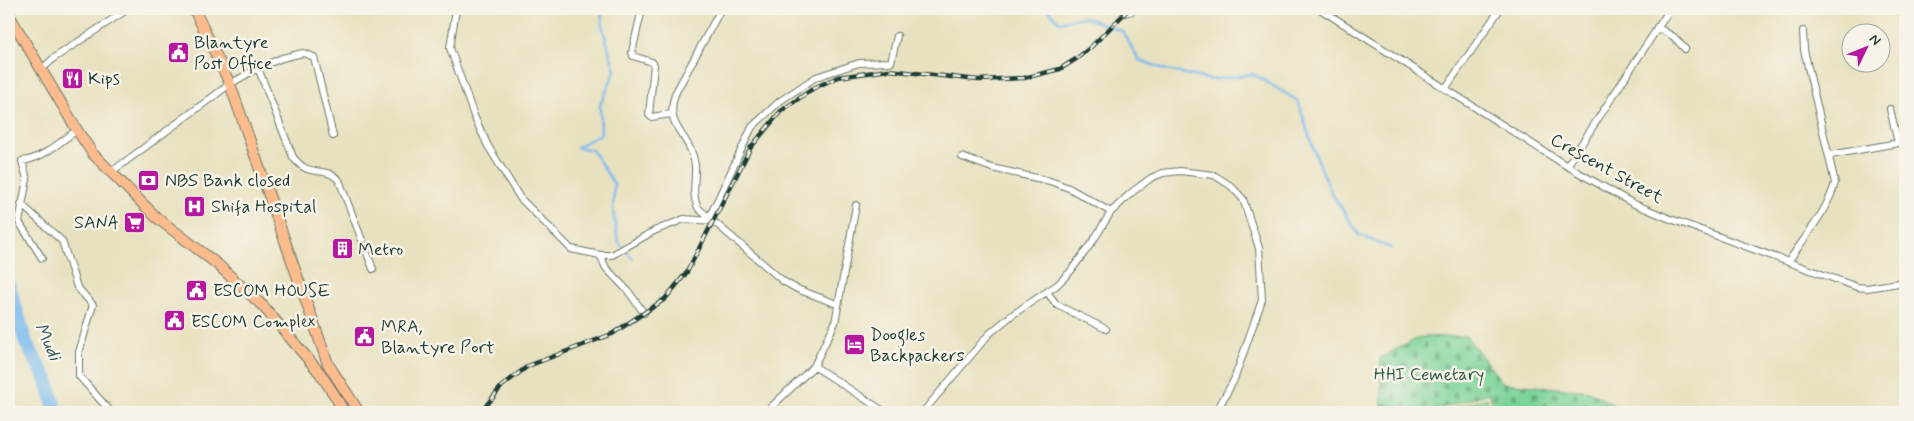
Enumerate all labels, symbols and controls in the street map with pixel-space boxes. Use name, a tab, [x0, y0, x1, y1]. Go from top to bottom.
north arrow	[1842, 22, 1892, 72]
text: N	[1865, 30, 1885, 49]
place label: Blantyre Post Office	[194, 31, 273, 76]
public building icon: Blantyre Post Office	[166, 40, 190, 64]
restaurant icon: Kips	[60, 66, 84, 90]
place label: Kips	[88, 67, 120, 91]
street label: Crescent Street	[1546, 128, 1668, 210]
bank icon: NBS Bank closed	[137, 168, 161, 192]
place label: NBS Bank closed	[165, 169, 290, 193]
hospital icon: Shifa Hospital	[183, 194, 207, 218]
place label: Shifa Hospital	[211, 195, 316, 219]
supermarket icon: SANA	[123, 210, 147, 234]
place label: SANA	[74, 211, 119, 235]
building icon: Metro	[330, 237, 354, 261]
place label: Metro	[358, 238, 403, 262]
public building icon: ESCOM HOUSE	[185, 278, 209, 302]
place label: ESCOM HOUSE	[213, 279, 330, 303]
public building icon: ESCOM Complex	[163, 309, 187, 333]
place label: ESCOM Complex	[191, 310, 316, 334]
place label: MRA, Blantyre Port	[381, 315, 494, 360]
water label: Mudi	[28, 319, 68, 366]
place label: Doogles Backpackers	[870, 323, 965, 368]
public building icon: MRA, Blantyre Port	[353, 324, 377, 348]
hotel icon: Doogles Backpackers	[842, 332, 866, 356]
park label: HHI Cemetary	[1374, 363, 1484, 387]

